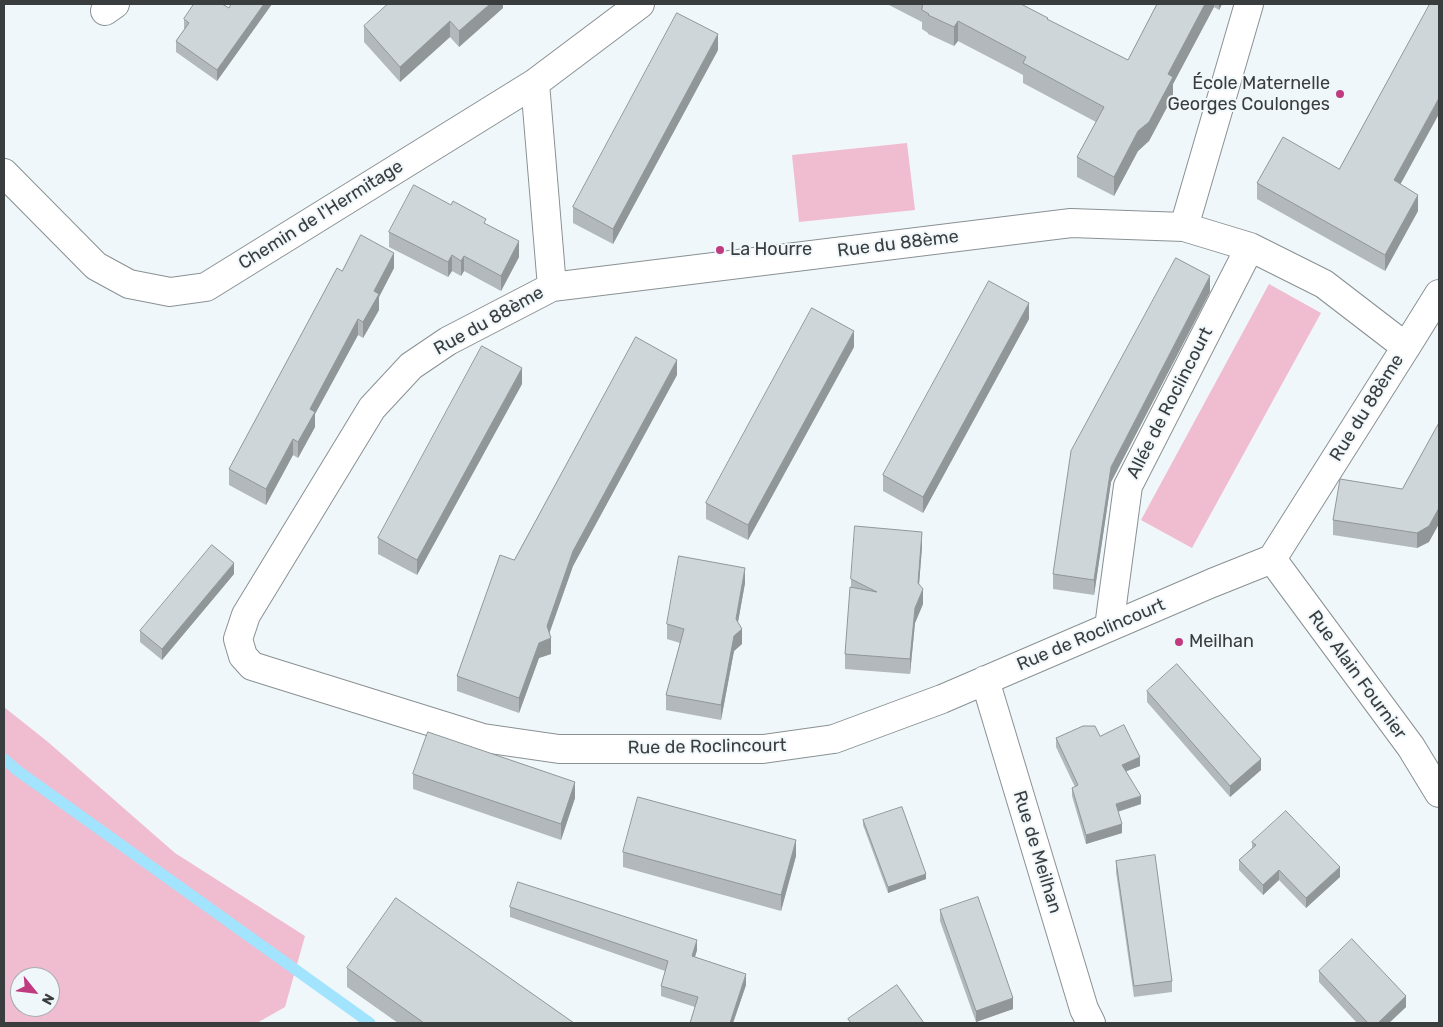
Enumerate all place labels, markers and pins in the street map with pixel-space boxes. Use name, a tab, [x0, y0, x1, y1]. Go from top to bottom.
place label: École Maternelle Georges Coulonges	[1167, 73, 1330, 116]
marker: École Maternelle Georges Coulonges	[1334, 88, 1346, 100]
place label: La Hourre	[730, 239, 812, 261]
marker: La Hourre	[714, 244, 726, 256]
place label: Meilhan	[1189, 631, 1254, 653]
marker: Meilhan	[1173, 636, 1185, 648]

